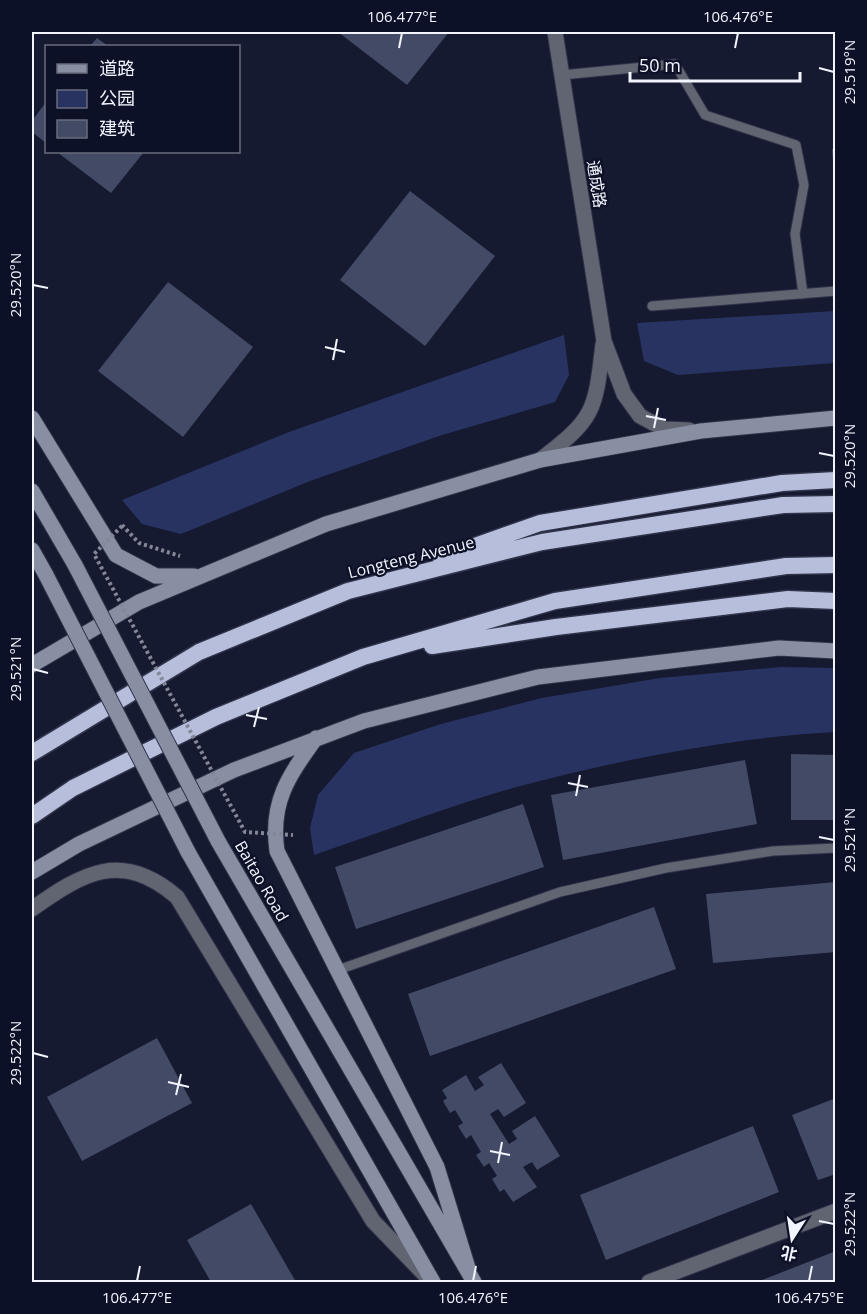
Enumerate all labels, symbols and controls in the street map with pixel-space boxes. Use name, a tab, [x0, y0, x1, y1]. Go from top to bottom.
text: 106.477°E	[367, 6, 437, 26]
text: 106.476°E	[703, 6, 773, 26]
text: 29.519°N	[839, 40, 859, 104]
legend	[45, 45, 240, 153]
scale bar	[630, 45, 800, 83]
text: 50 m	[639, 53, 681, 77]
text: 道路	[99, 56, 135, 80]
text: 公园	[99, 86, 135, 110]
text: 建筑	[99, 116, 135, 140]
street label: 通成路	[582, 159, 612, 209]
text: 29.520°N	[5, 253, 25, 317]
text: 29.520°N	[839, 424, 859, 488]
street label: Longteng Avenue	[345, 531, 477, 583]
text: 29.521°N	[5, 637, 25, 701]
text: 29.521°N	[839, 808, 859, 872]
street label: Baitao Road	[230, 837, 294, 925]
text: 29.522°N	[5, 1021, 25, 1085]
text: 29.522°N	[839, 1192, 859, 1256]
north arrow	[762, 1209, 822, 1269]
text: 北	[779, 1241, 799, 1266]
text: 106.477°E	[102, 1287, 172, 1307]
text: 106.476°E	[438, 1287, 508, 1307]
text: 106.475°E	[774, 1287, 844, 1307]

